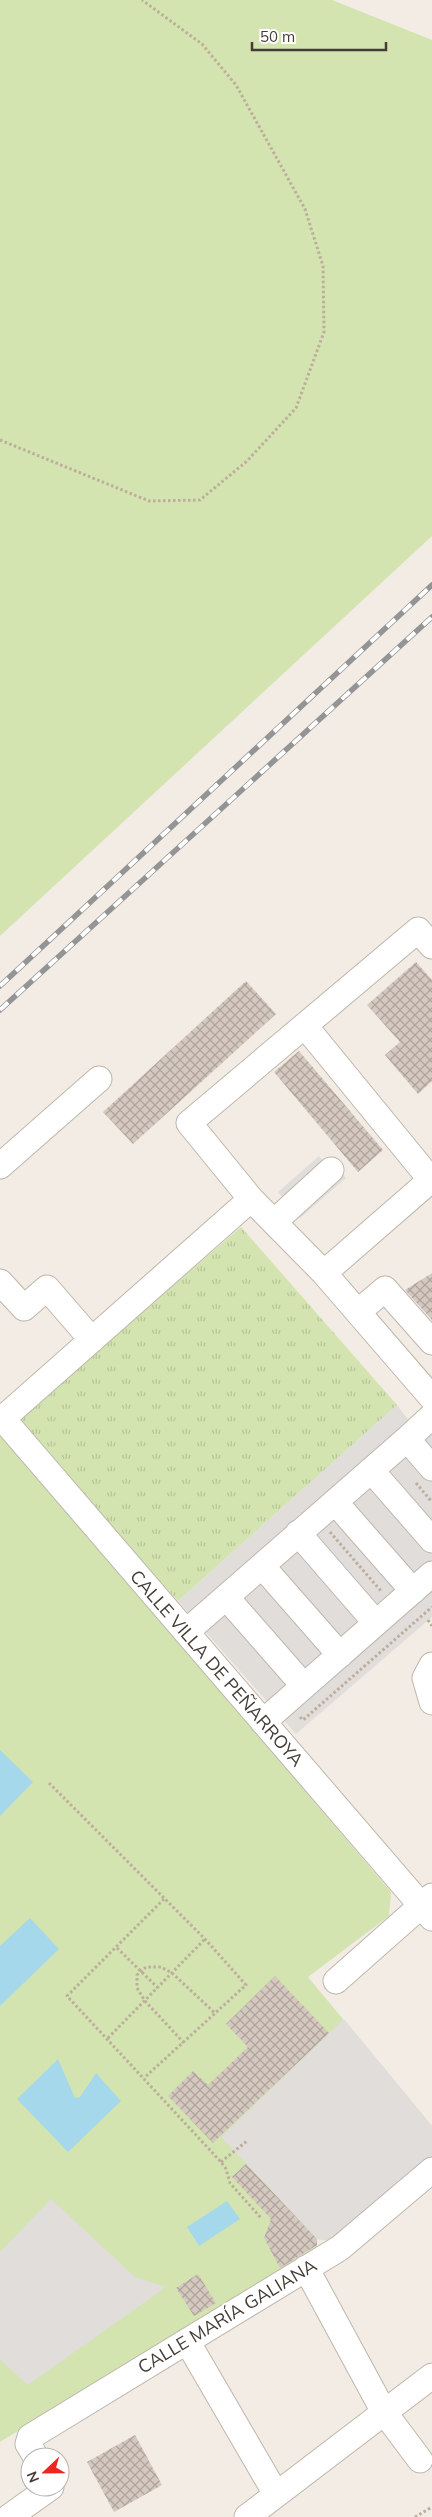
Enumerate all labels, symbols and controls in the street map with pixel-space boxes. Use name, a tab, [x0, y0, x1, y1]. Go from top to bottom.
scale bar	[252, 20, 386, 52]
text: 50 m	[260, 27, 295, 46]
street label: CALLE VILLA DE PEÑARROYA	[125, 1565, 309, 1771]
street label: CALLE MARÍA GALIANA	[133, 2253, 321, 2379]
north arrow	[20, 2447, 70, 2497]
text: N	[23, 2469, 43, 2485]

